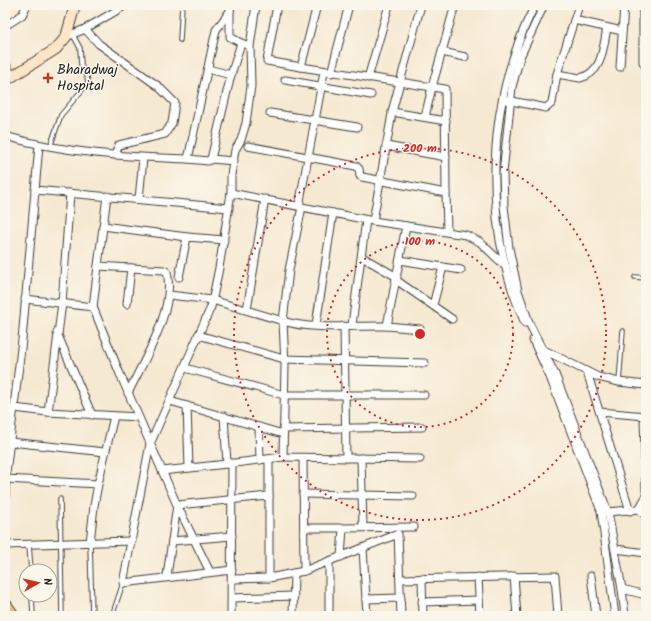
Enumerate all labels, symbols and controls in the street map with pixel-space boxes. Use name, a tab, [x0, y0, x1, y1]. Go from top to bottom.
place label: Bharadwaj Hospital	[57, 59, 118, 97]
marker: Bharadwaj Hospital	[42, 72, 54, 84]
text: 200 m	[403, 139, 437, 158]
text: 100 m	[405, 232, 435, 251]
centre of rings	[413, 327, 427, 341]
north arrow	[18, 563, 58, 603]
text: N	[38, 577, 56, 586]

